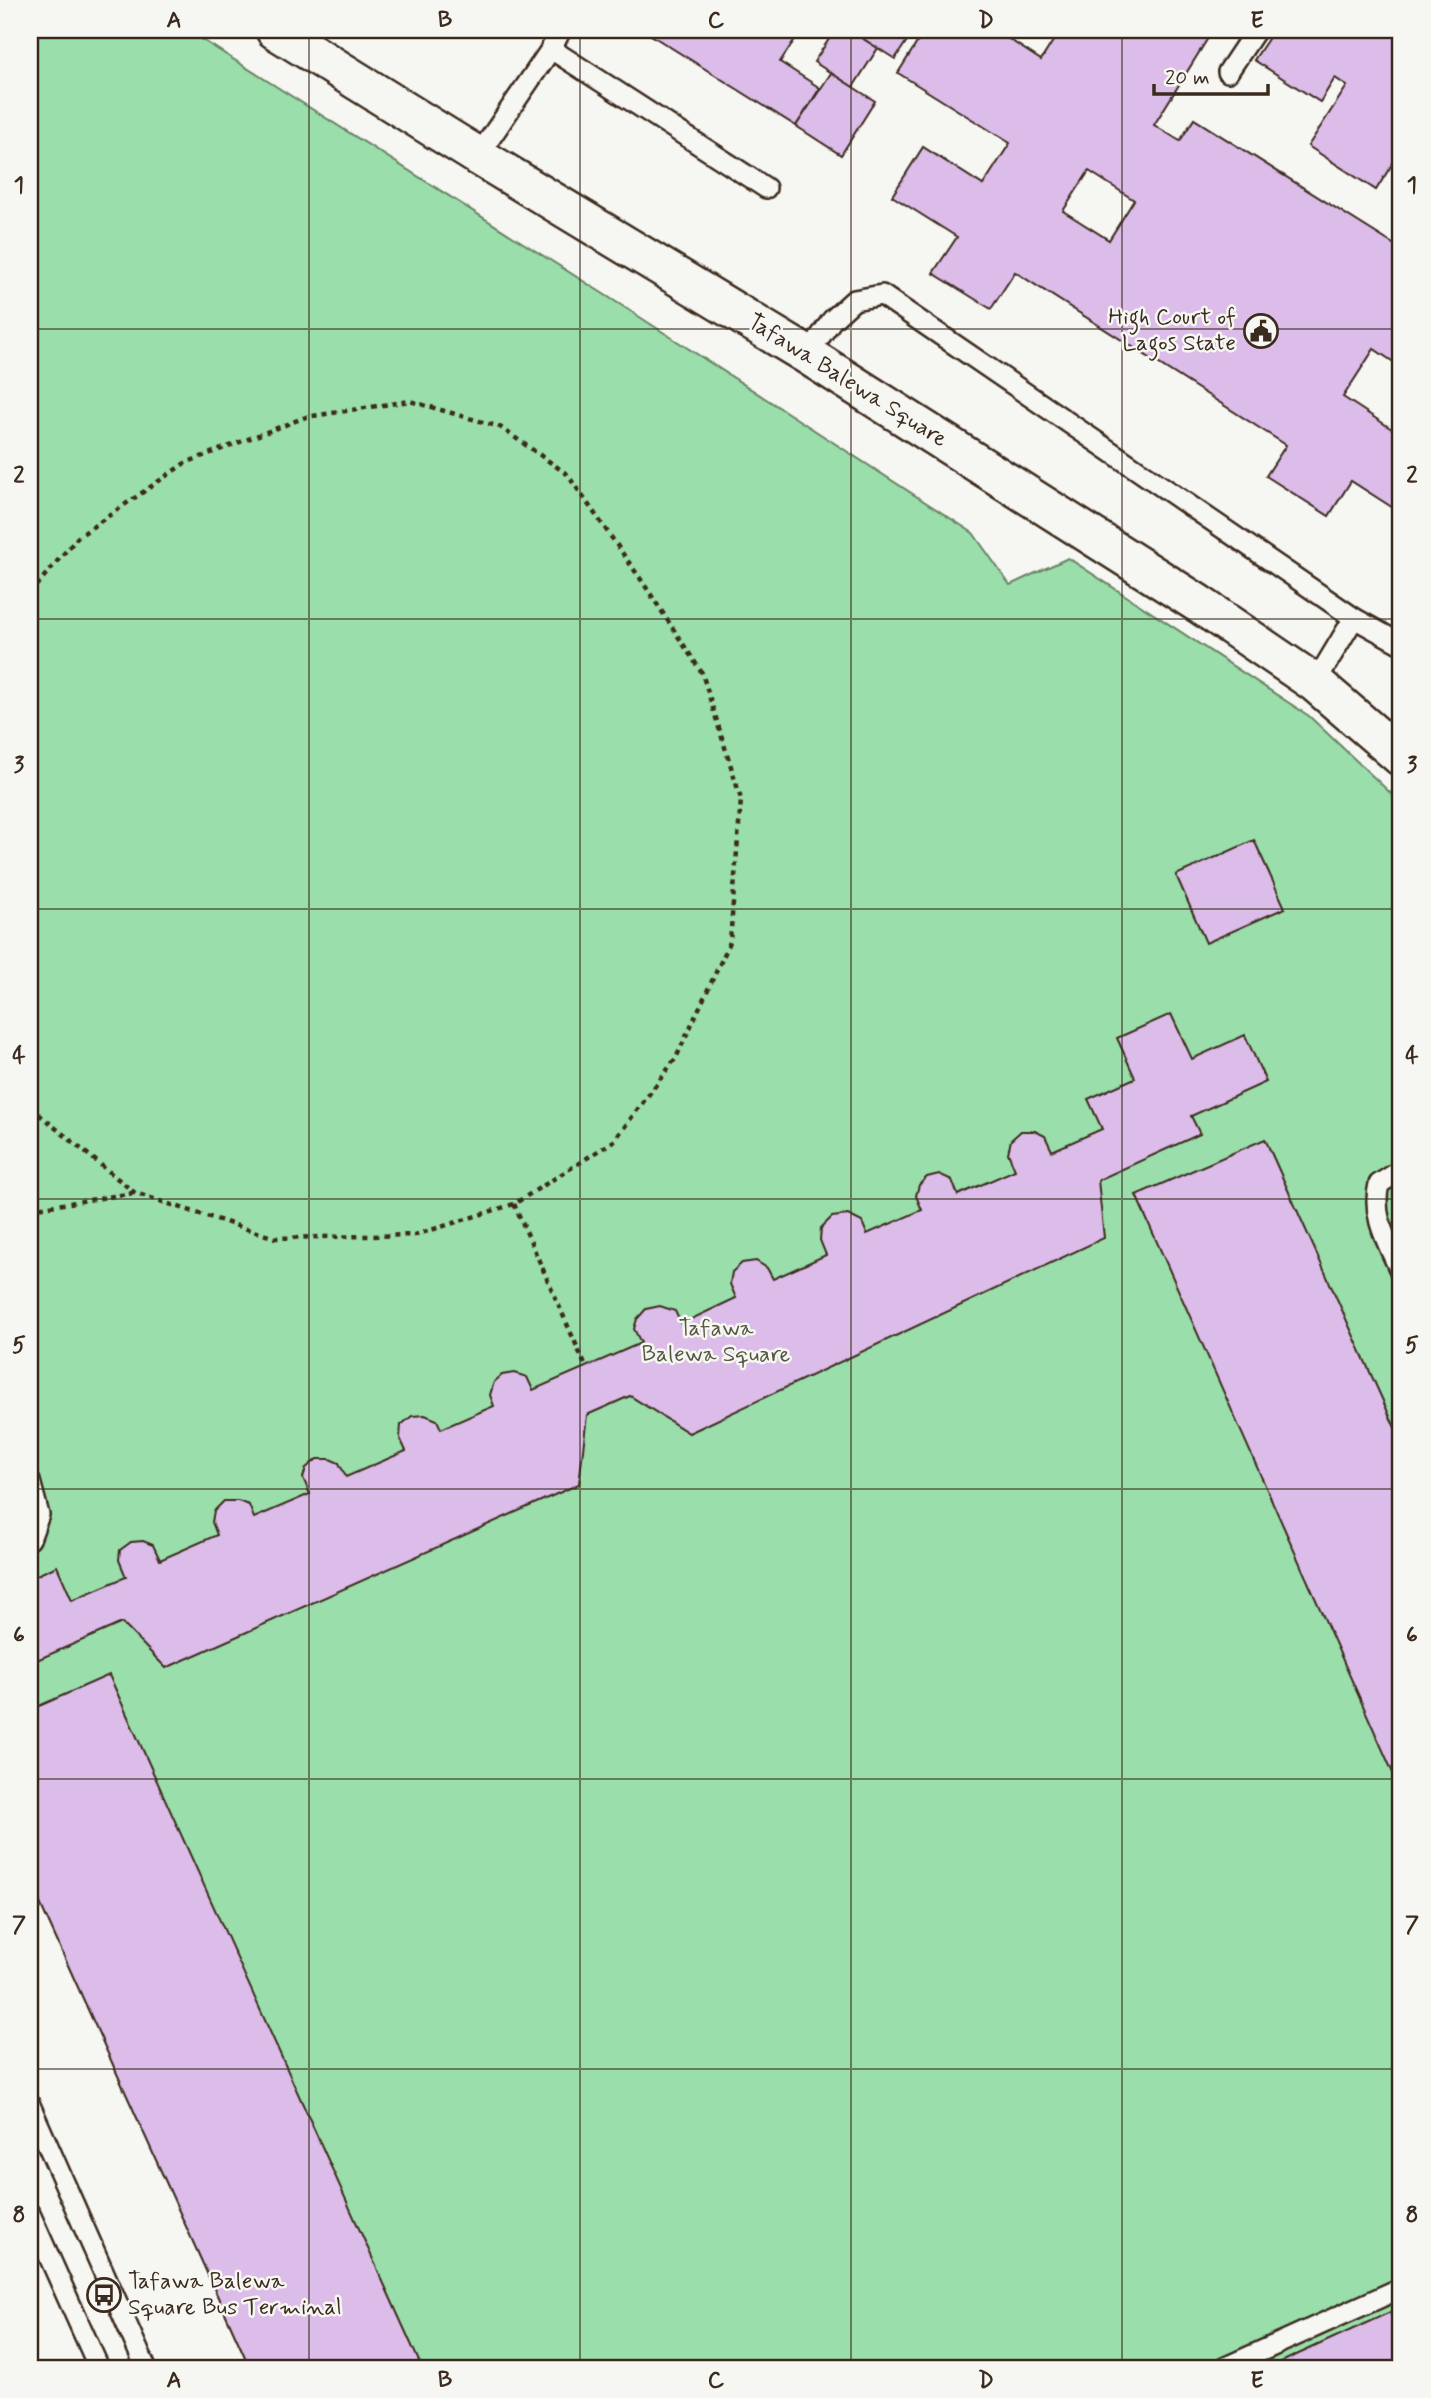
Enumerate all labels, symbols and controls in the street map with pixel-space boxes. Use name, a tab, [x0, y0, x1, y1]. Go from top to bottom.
text: A	[166, 6, 182, 36]
text: B	[438, 6, 453, 36]
text: C	[708, 6, 725, 36]
text: D	[978, 6, 994, 36]
text: E	[1250, 6, 1264, 36]
scale bar	[1154, 52, 1268, 96]
text: 20 m	[1165, 64, 1210, 92]
text: 1	[14, 171, 24, 201]
text: 1	[1407, 171, 1417, 201]
place label: High Court of Lagos State	[1108, 303, 1236, 361]
street label: Tafawa Balewa Square	[741, 307, 953, 455]
public building icon: High Court of Lagos State	[1242, 312, 1280, 350]
text: 2	[13, 461, 25, 491]
text: 2	[1406, 461, 1418, 491]
text: 3	[14, 751, 25, 781]
text: 3	[1407, 751, 1418, 781]
text: 4	[12, 1041, 26, 1071]
text: 4	[1405, 1041, 1419, 1071]
park label: Tafawa Balewa Square	[642, 1314, 791, 1370]
text: 5	[12, 1331, 26, 1361]
text: 5	[1405, 1331, 1419, 1361]
text: 6	[13, 1621, 25, 1651]
text: 6	[1406, 1621, 1418, 1651]
text: 7	[12, 1911, 26, 1941]
text: 7	[1405, 1911, 1419, 1941]
text: 8	[13, 2201, 25, 2231]
text: 8	[1406, 2201, 1418, 2231]
place label: Tafawa Balewa Square Bus Terminal	[128, 2267, 342, 2323]
bus stop icon: Tafawa Balewa Square Bus Terminal	[85, 2276, 123, 2314]
text: A	[166, 2366, 182, 2396]
text: B	[438, 2366, 453, 2396]
text: C	[708, 2366, 725, 2396]
text: D	[978, 2366, 994, 2396]
text: E	[1250, 2366, 1264, 2396]

